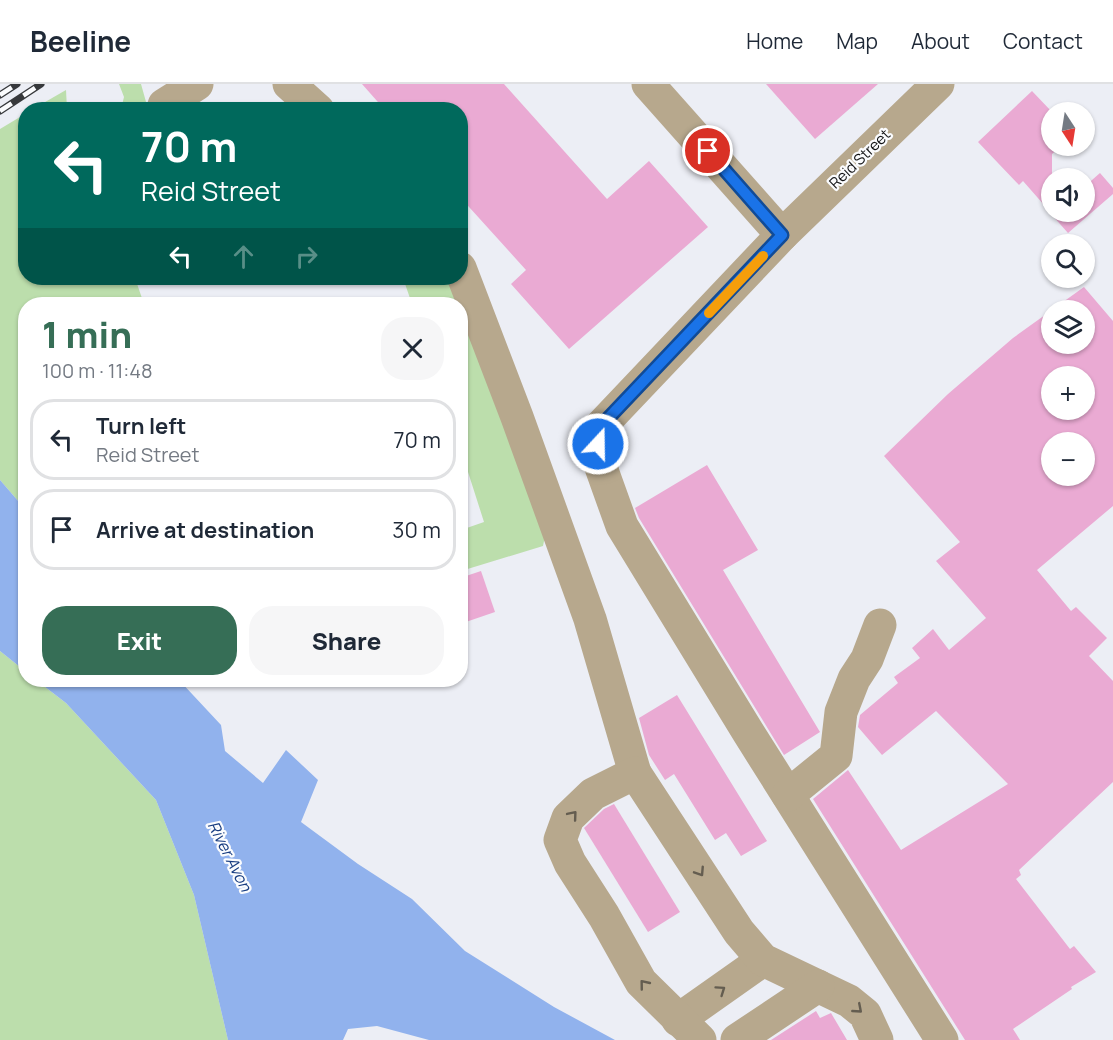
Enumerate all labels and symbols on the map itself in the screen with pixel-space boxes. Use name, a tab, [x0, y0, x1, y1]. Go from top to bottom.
north arrow	[1041, 102, 1095, 156]
street label: Reid Street	[824, 124, 895, 193]
pin	[682, 125, 733, 176]
position arrow	[566, 412, 630, 476]
one-way arrow	[565, 811, 576, 822]
water label: River Avon	[203, 817, 257, 895]
one-way arrow	[693, 866, 705, 876]
one-way arrow	[640, 979, 651, 990]
one-way arrow	[714, 986, 725, 997]
one-way arrow	[852, 1002, 862, 1013]

